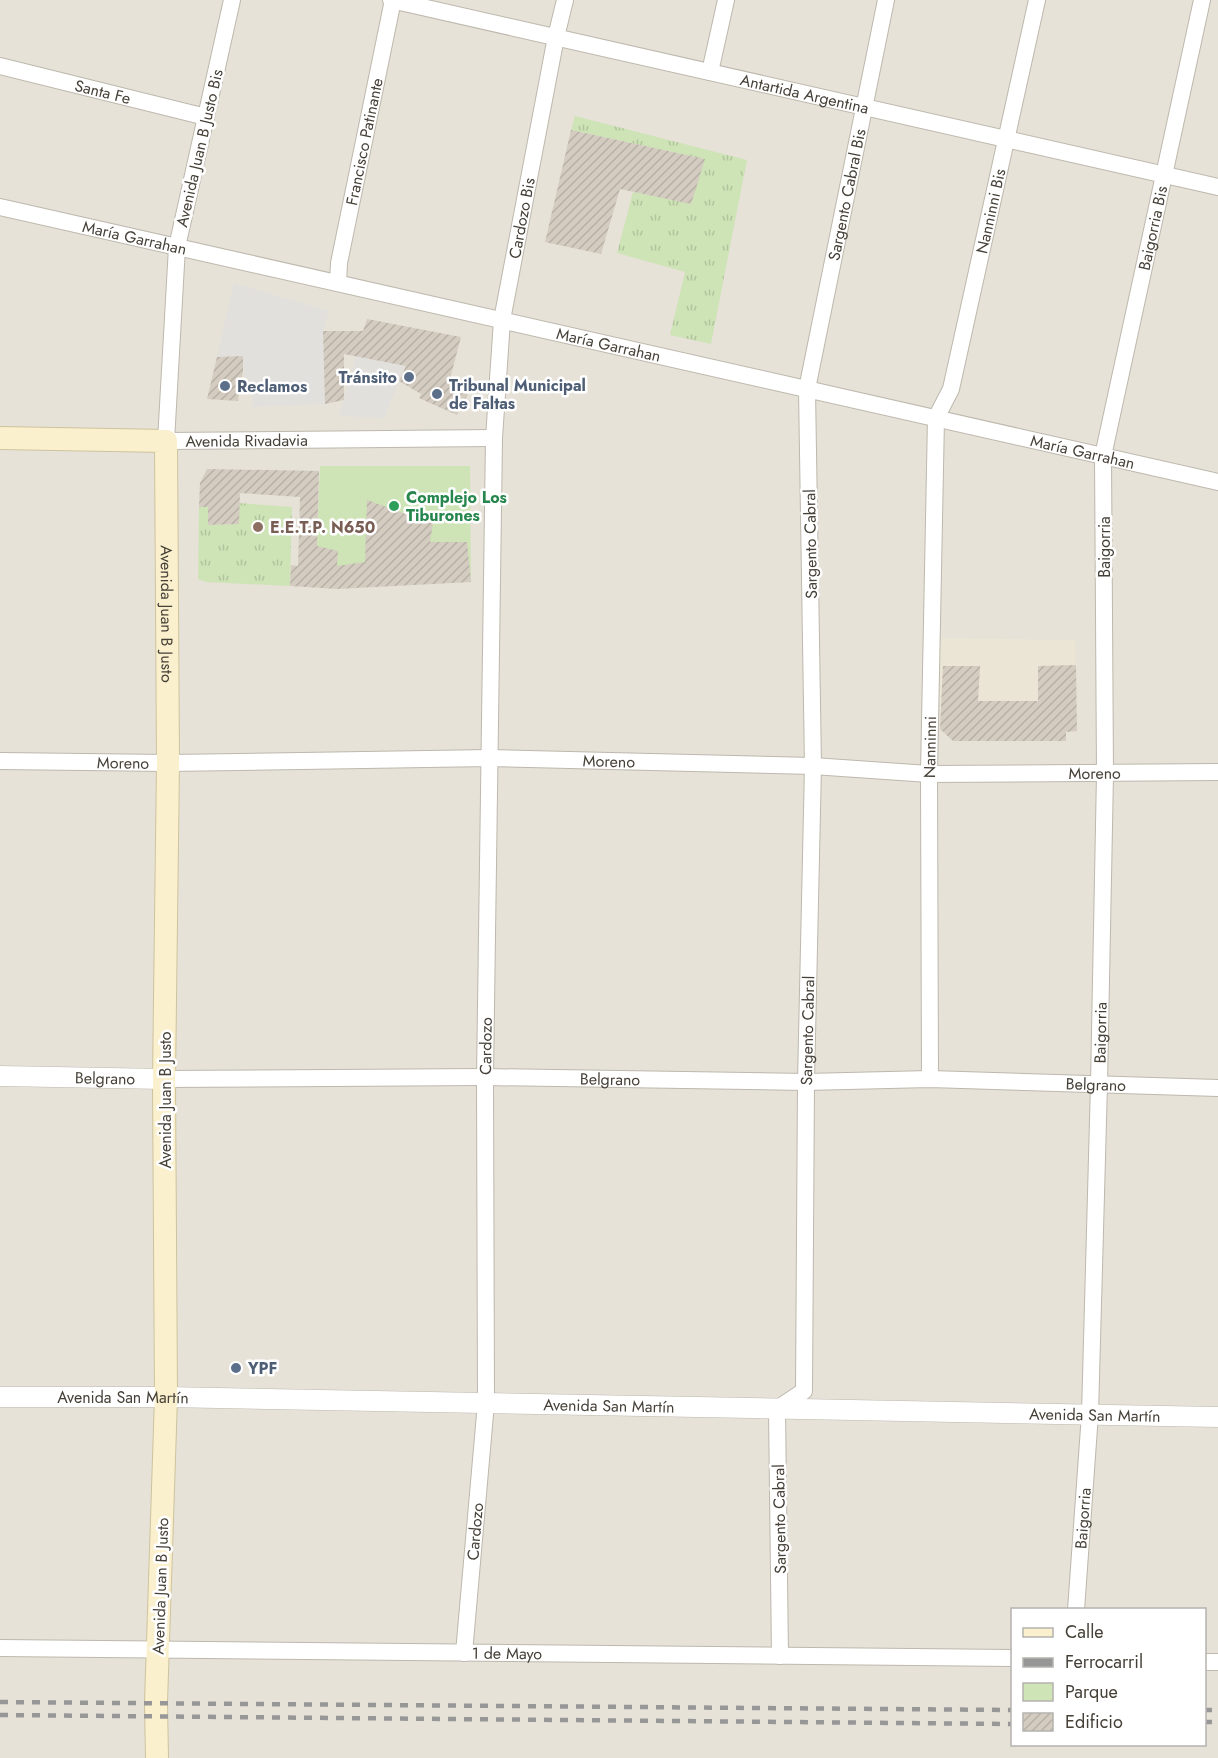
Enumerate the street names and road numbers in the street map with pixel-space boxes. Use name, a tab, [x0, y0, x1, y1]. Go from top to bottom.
street label: Avenida Juan B Justo Bis	[170, 67, 229, 229]
street label: Antartida Argentina	[738, 68, 871, 120]
street label: Santa Fe	[72, 74, 133, 110]
street label: Francisco Patinante	[340, 76, 389, 207]
street label: Sargento Cabral Bis	[822, 127, 872, 263]
street label: Nanninni Bis	[970, 166, 1011, 256]
street label: Cardozo Bis	[503, 176, 541, 261]
street label: Baigorria Bis	[1133, 184, 1173, 273]
street label: María Garrahan	[80, 215, 189, 261]
street label: María Garrahan	[554, 322, 663, 368]
street label: Avenida Rivadavia	[185, 429, 308, 453]
street label: María Garrahan	[1028, 429, 1137, 475]
street label: Sargento Cabral	[798, 489, 823, 599]
street label: Baigorria	[1093, 516, 1116, 578]
street label: Avenida Juan B Justo	[155, 545, 179, 683]
street label: Nanninni	[918, 716, 942, 778]
street label: Moreno	[582, 749, 636, 774]
street label: Moreno	[97, 751, 150, 775]
street label: Moreno	[1068, 762, 1121, 785]
street label: Sargento Cabral	[795, 975, 820, 1086]
street label: Baigorria	[1088, 1002, 1113, 1064]
street label: Cardozo	[474, 1017, 498, 1075]
street label: Avenida Juan B Justo	[154, 1031, 177, 1169]
street label: Belgrano	[75, 1066, 136, 1090]
street label: Belgrano	[580, 1067, 641, 1091]
street label: Belgrano	[1065, 1072, 1127, 1097]
street label: Avenida San Martín	[57, 1386, 189, 1409]
street label: Avenida San Martín	[543, 1393, 675, 1419]
street label: Avenida San Martín	[1029, 1402, 1161, 1428]
street label: Sargento Cabral	[767, 1464, 792, 1574]
street label: Baigorria	[1069, 1487, 1097, 1550]
street label: Cardozo	[461, 1502, 489, 1561]
street label: Avenida Juan B Justo	[147, 1517, 174, 1655]
street label: 1 de Mayo	[472, 1642, 543, 1665]

